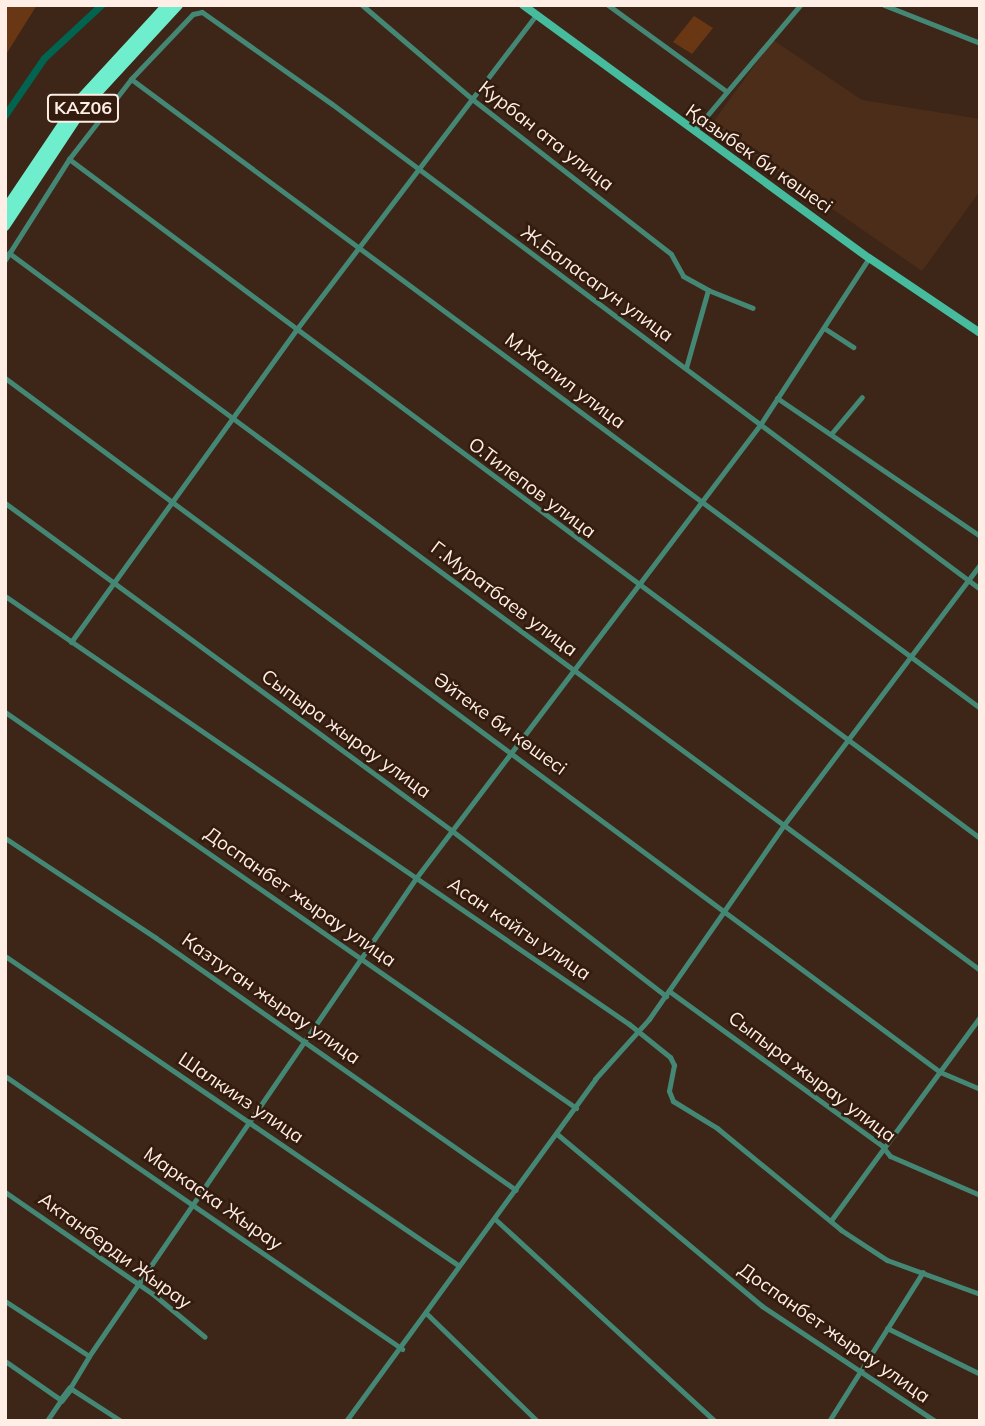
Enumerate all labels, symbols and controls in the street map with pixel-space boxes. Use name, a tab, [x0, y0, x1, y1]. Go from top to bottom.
street label: Курбан ата улица	[474, 76, 618, 196]
road number: KАZ06	[46, 94, 120, 122]
street label: Қазыбек би көшесі	[681, 100, 837, 218]
street label: Ж.Баласагун улица	[517, 221, 677, 347]
street label: М.Жалил улица	[500, 328, 630, 434]
street label: О.Тилепов улица	[464, 433, 600, 543]
street label: Г.Муратбаев улица	[426, 537, 582, 661]
street label: Сыпыра жырау улица	[257, 665, 435, 803]
street label: Әйтеке би көшесі	[429, 668, 571, 780]
street label: Доспанбет жырау улица	[200, 822, 400, 972]
street label: Асан кайгы улица	[443, 873, 595, 985]
street label: Казтуган жырау улица	[177, 929, 365, 1069]
street label: Сыпыра жырау улица	[724, 1007, 900, 1147]
street label: Шалкииз улица	[174, 1048, 308, 1148]
street label: Маркаска Жырау	[139, 1143, 287, 1255]
street label: Актанберди Жырау	[34, 1188, 196, 1314]
street label: Доспанбет жырау улица	[734, 1258, 934, 1408]

